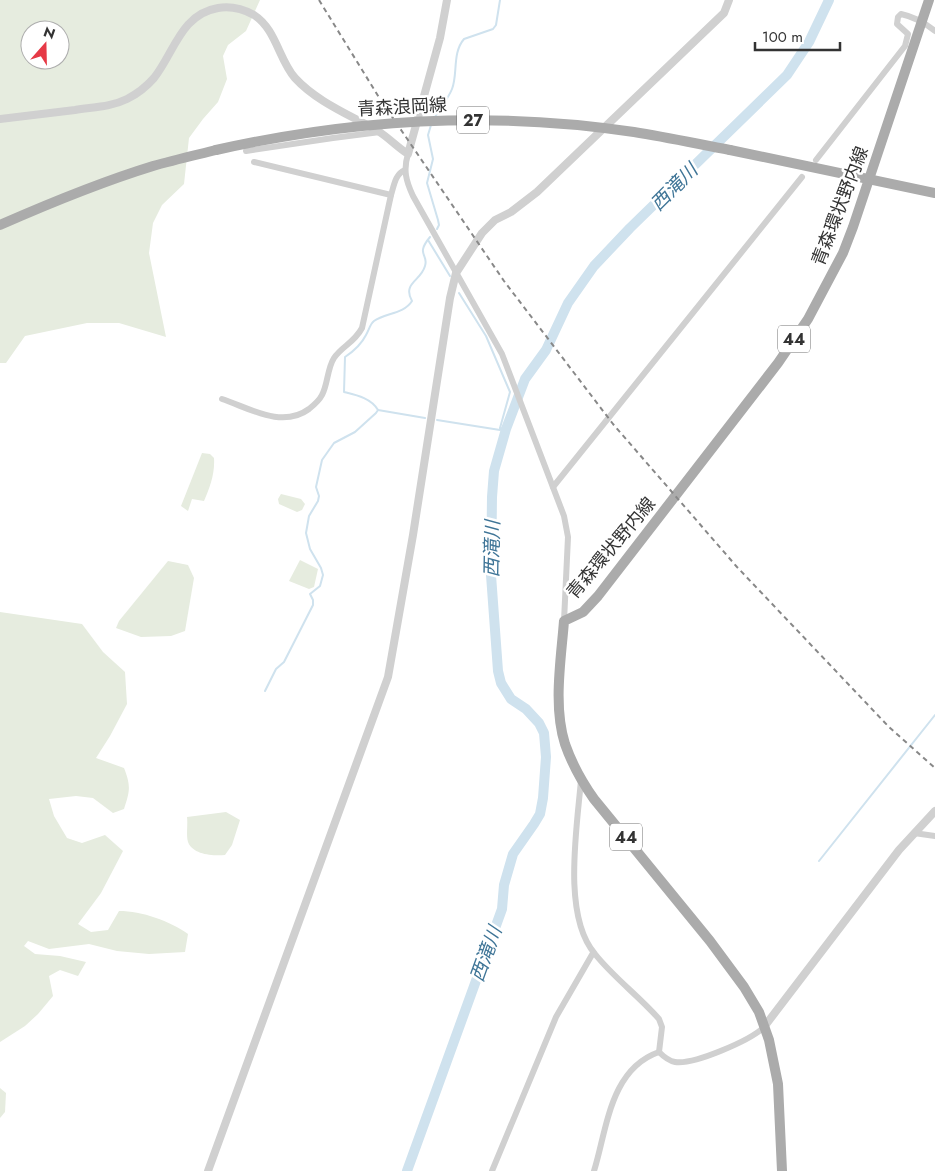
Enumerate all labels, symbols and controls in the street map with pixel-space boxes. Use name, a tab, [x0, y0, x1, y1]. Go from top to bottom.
north arrow	[20, 20, 70, 70]
scale bar	[755, 20, 840, 52]
text: N	[41, 21, 58, 44]
text: 100 m	[762, 26, 803, 48]
street label: 青森浪岡線	[356, 92, 448, 122]
road number: 27	[457, 106, 489, 134]
street label: 青森環状野内線	[805, 143, 875, 269]
water label: 西滝川	[644, 156, 705, 217]
road number: 44	[778, 326, 810, 352]
street label: 青森環状野内線	[561, 491, 661, 605]
water label: 西滝川	[478, 518, 506, 578]
road number: 44	[610, 824, 642, 850]
water label: 西滝川	[464, 921, 509, 985]

